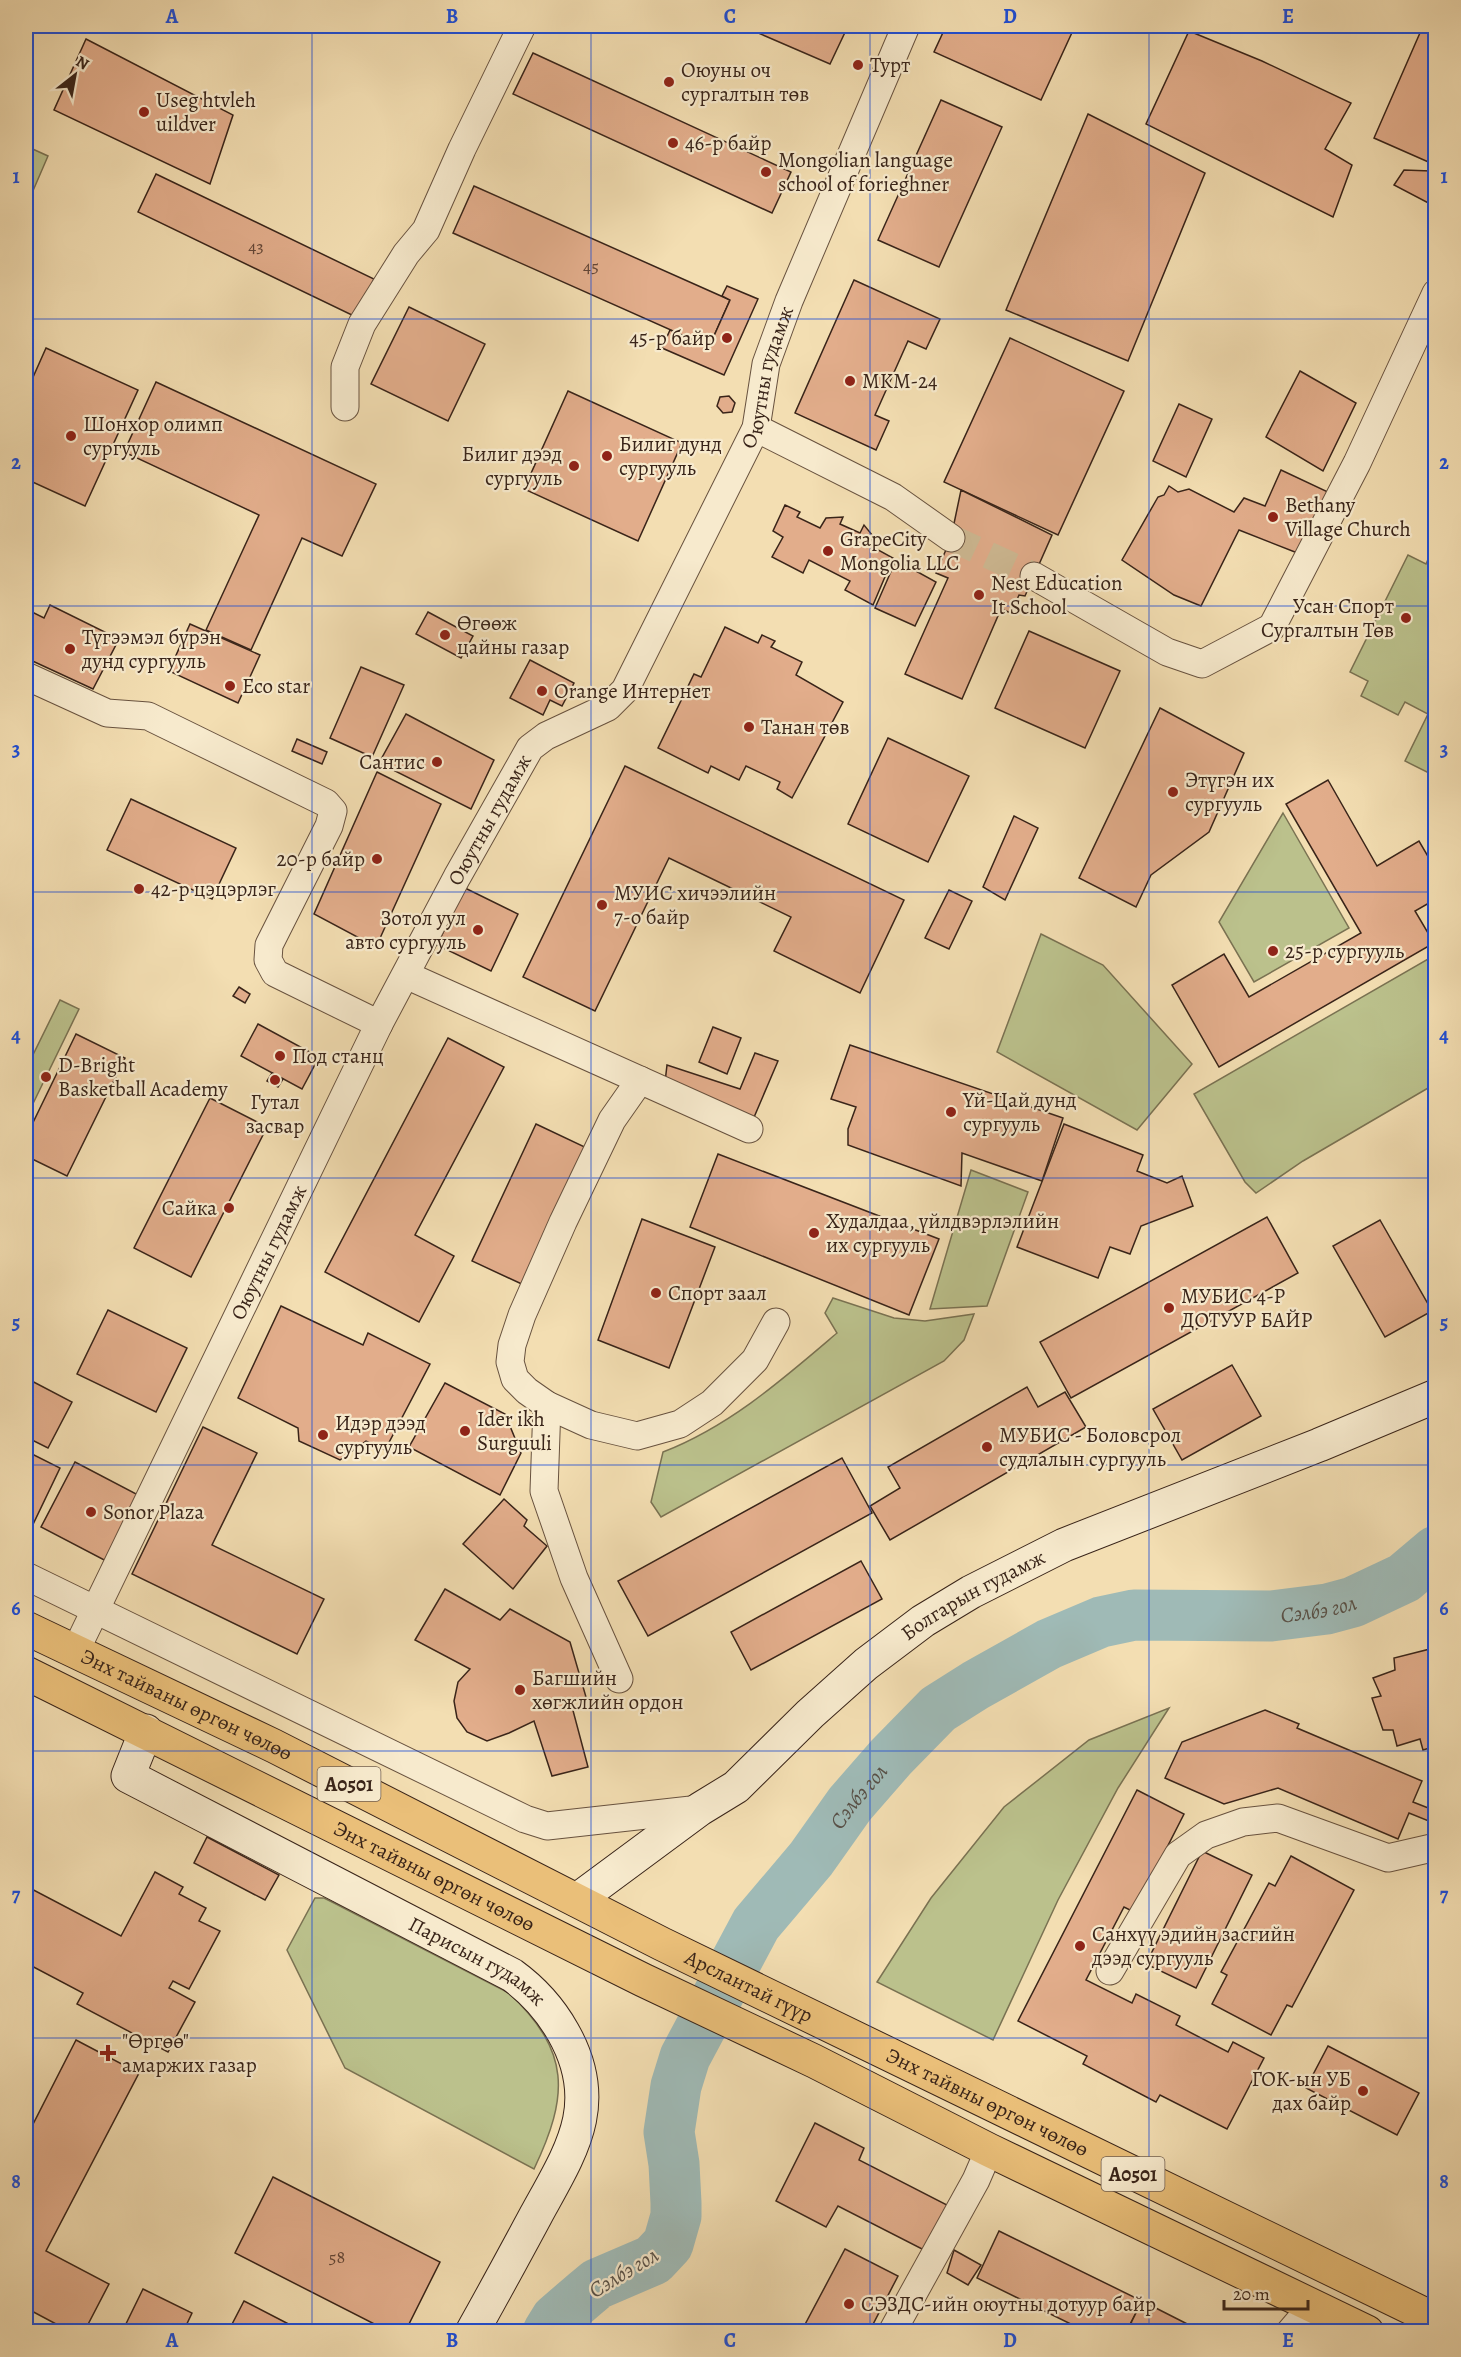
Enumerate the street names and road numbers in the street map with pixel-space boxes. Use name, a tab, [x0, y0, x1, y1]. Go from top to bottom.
street label: Оюутны гудамж	[734, 302, 800, 453]
street label: Оюутны гудамж	[441, 749, 538, 890]
street label: Оюутны гудамж	[224, 1180, 313, 1325]
street label: Болгарын гудамж	[895, 1543, 1050, 1647]
street label: Энх тайваны өргөн чөлөө	[76, 1642, 297, 1767]
road number: A0501	[318, 1767, 380, 1801]
street label: Энх тайвны өргөн чөлөө	[329, 1814, 540, 1938]
street label: Парисын гудамж	[404, 1910, 552, 2012]
street label: Арслантай гүүр	[680, 1943, 818, 2029]
street label: Энх тайвны өргөн чөлөө	[882, 2041, 1093, 2163]
road number: A0501	[1102, 2157, 1164, 2191]

